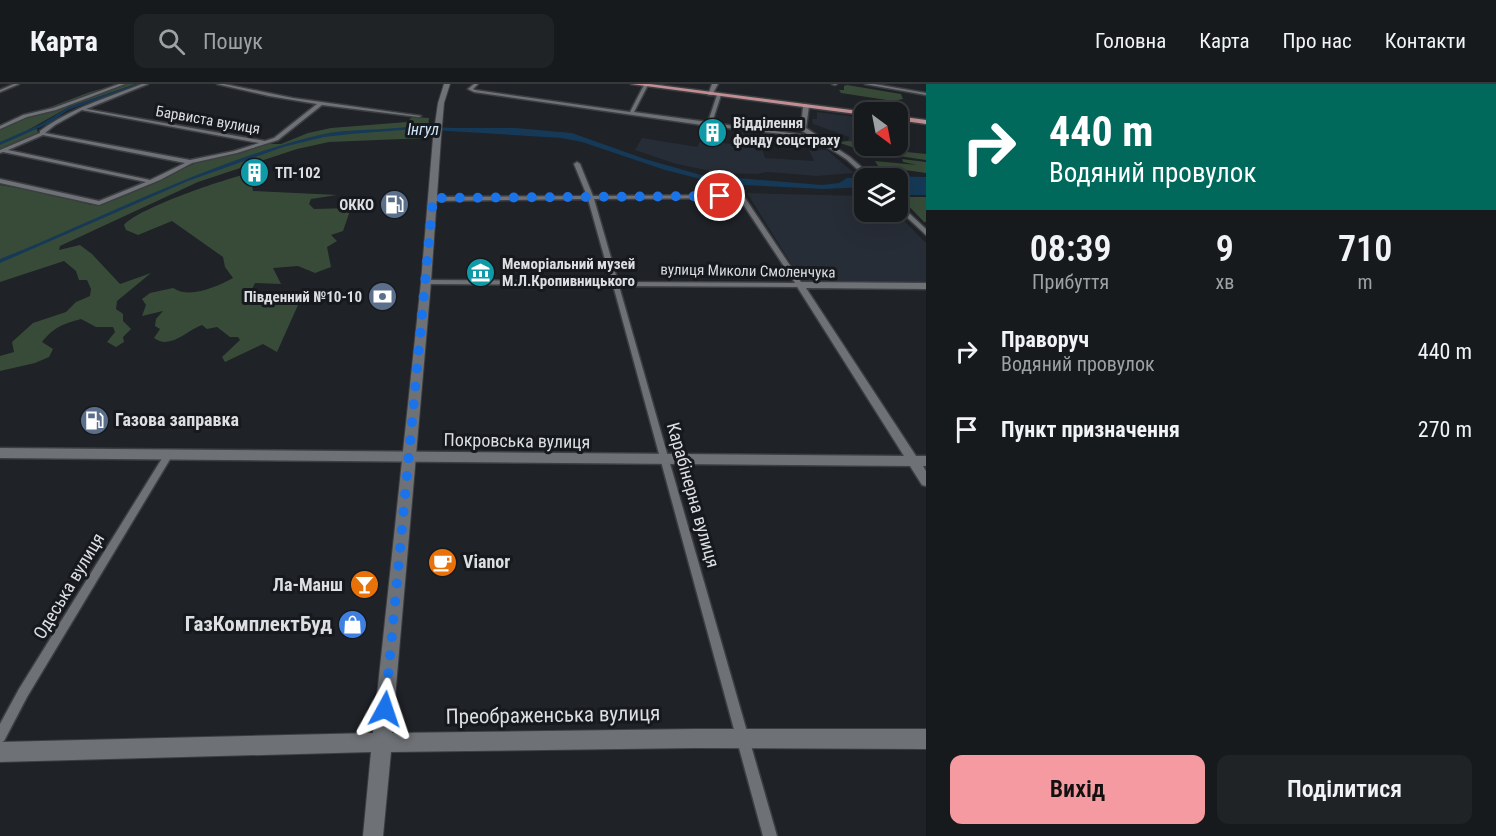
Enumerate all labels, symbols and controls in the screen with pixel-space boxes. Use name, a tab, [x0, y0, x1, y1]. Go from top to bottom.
search box	[134, 14, 554, 68]
text: Карта	[30, 25, 98, 58]
icon: search	[155, 25, 188, 58]
text: Пошук	[203, 29, 263, 54]
text: Головна	[1095, 29, 1166, 53]
text: Карта	[1199, 29, 1250, 53]
text: Про нас	[1283, 29, 1352, 53]
text: Контакти	[1385, 29, 1466, 53]
street label: Барвиста вулиця	[154, 102, 262, 138]
north arrow	[854, 102, 908, 156]
map controls	[854, 102, 908, 222]
text: 440 m	[1049, 107, 1154, 156]
icon: right	[950, 108, 1028, 186]
place label: Відділення фонду соцстраху	[733, 114, 841, 149]
building icon: Відділення фонду соцстраху	[696, 116, 728, 148]
water label: Інгул	[407, 120, 439, 139]
building icon: ТП-102	[238, 157, 270, 189]
text: Водяний провулок	[1049, 157, 1256, 189]
place label: ТП-102	[275, 164, 321, 182]
button: layers	[854, 168, 908, 222]
pin	[694, 170, 745, 221]
icon: arrive	[703, 179, 736, 212]
fuel station icon: ОККО	[379, 189, 411, 221]
place label: ОККО	[339, 196, 374, 214]
text: 08:39	[1030, 228, 1112, 270]
text: 9	[1216, 228, 1234, 270]
text: 710	[1338, 228, 1392, 270]
place label: Меморіальний музей М.Л.Кропивницького	[502, 255, 635, 290]
museum icon: Меморіальний музей М.Л.Кропивницького	[465, 257, 497, 289]
street label: вулиця Миколи Смоленчука	[660, 260, 836, 282]
text: Прибуття	[1032, 270, 1109, 294]
text: хв	[1215, 270, 1234, 294]
text: m	[1358, 270, 1373, 294]
bank icon: Південний №10-10	[367, 281, 399, 313]
place label: Південний №10-10	[244, 288, 362, 306]
text: Праворуч	[1001, 327, 1089, 352]
icon: right	[950, 335, 983, 368]
text: 440 m	[1418, 339, 1472, 364]
text: Водяний провулок	[1001, 352, 1155, 376]
fuel station icon: Газова заправка	[78, 404, 110, 436]
place label: Газова заправка	[115, 409, 239, 430]
icon: arrive	[950, 413, 983, 446]
text: Пункт призначення	[1001, 417, 1180, 442]
text: 270 m	[1418, 417, 1472, 442]
street label: Карабінерна вулиця	[663, 420, 724, 570]
street label: Покровська вулиця	[443, 429, 591, 452]
street label: Одеська вулиця	[29, 529, 108, 643]
cafe icon: Vianor	[426, 546, 458, 578]
place label: Vianor	[463, 551, 510, 572]
bar icon: Ла-Манш	[348, 569, 380, 601]
place label: Ла-Манш	[273, 574, 343, 595]
shop icon: ГазКомплектБуд	[337, 608, 369, 640]
place label: ГазКомплектБуд	[185, 612, 332, 636]
position arrow	[353, 677, 417, 741]
street label: Преображенська вулиця	[445, 701, 661, 729]
button: Вихід	[950, 755, 1205, 824]
button: Поділитися	[1217, 755, 1472, 824]

